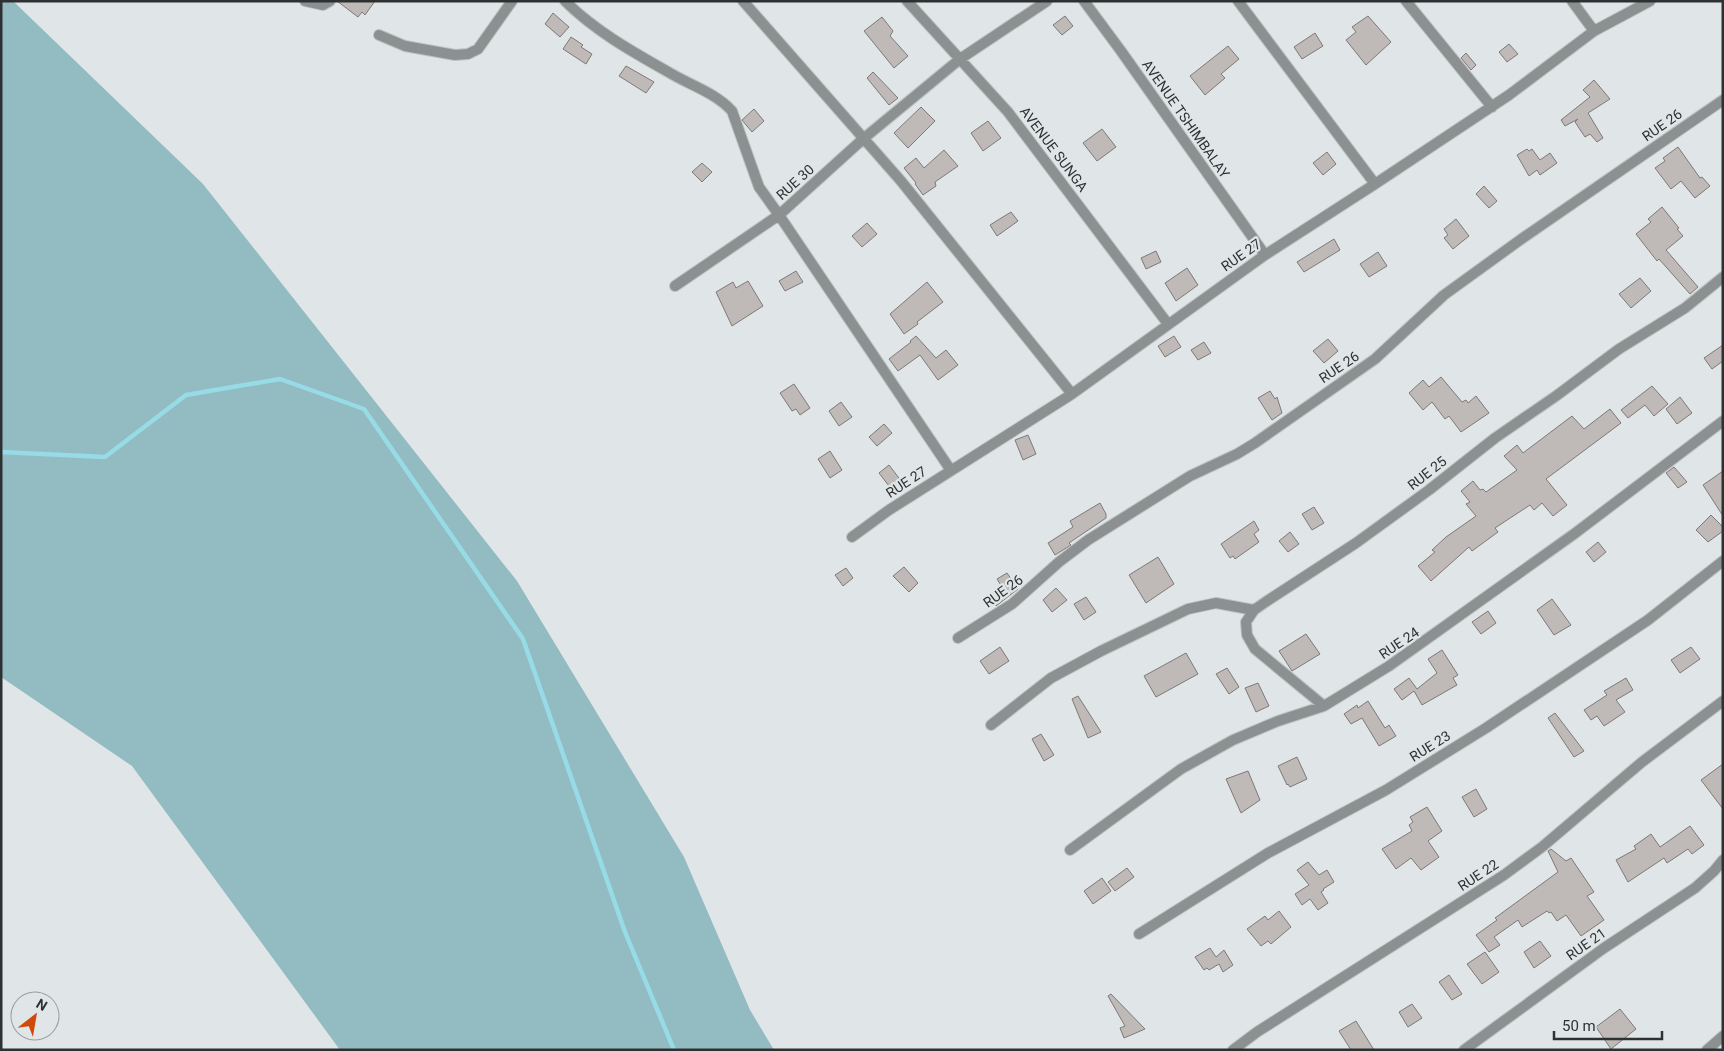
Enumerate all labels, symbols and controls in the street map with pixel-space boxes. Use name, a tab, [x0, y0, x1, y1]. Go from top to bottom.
street label: AVENUE TSHIMBALAY	[1139, 57, 1233, 182]
street label: AVENUE SUNGA	[1017, 103, 1091, 195]
street label: RUE 26	[1639, 106, 1685, 144]
street label: RUE 30	[773, 161, 817, 203]
street label: RUE 27	[1218, 236, 1264, 274]
street label: RUE 26	[1316, 348, 1362, 386]
street label: RUE 25	[1404, 453, 1450, 493]
street label: RUE 27	[883, 463, 929, 501]
street label: RUE 26	[980, 571, 1026, 611]
street label: RUE 24	[1376, 624, 1422, 662]
street label: RUE 23	[1407, 727, 1453, 765]
street label: RUE 22	[1455, 856, 1501, 894]
street label: RUE 21	[1563, 925, 1609, 963]
north arrow	[10, 991, 60, 1041]
text: N	[33, 995, 50, 1014]
scale bar	[1554, 1008, 1662, 1040]
text: 50 m	[1562, 1017, 1596, 1035]

